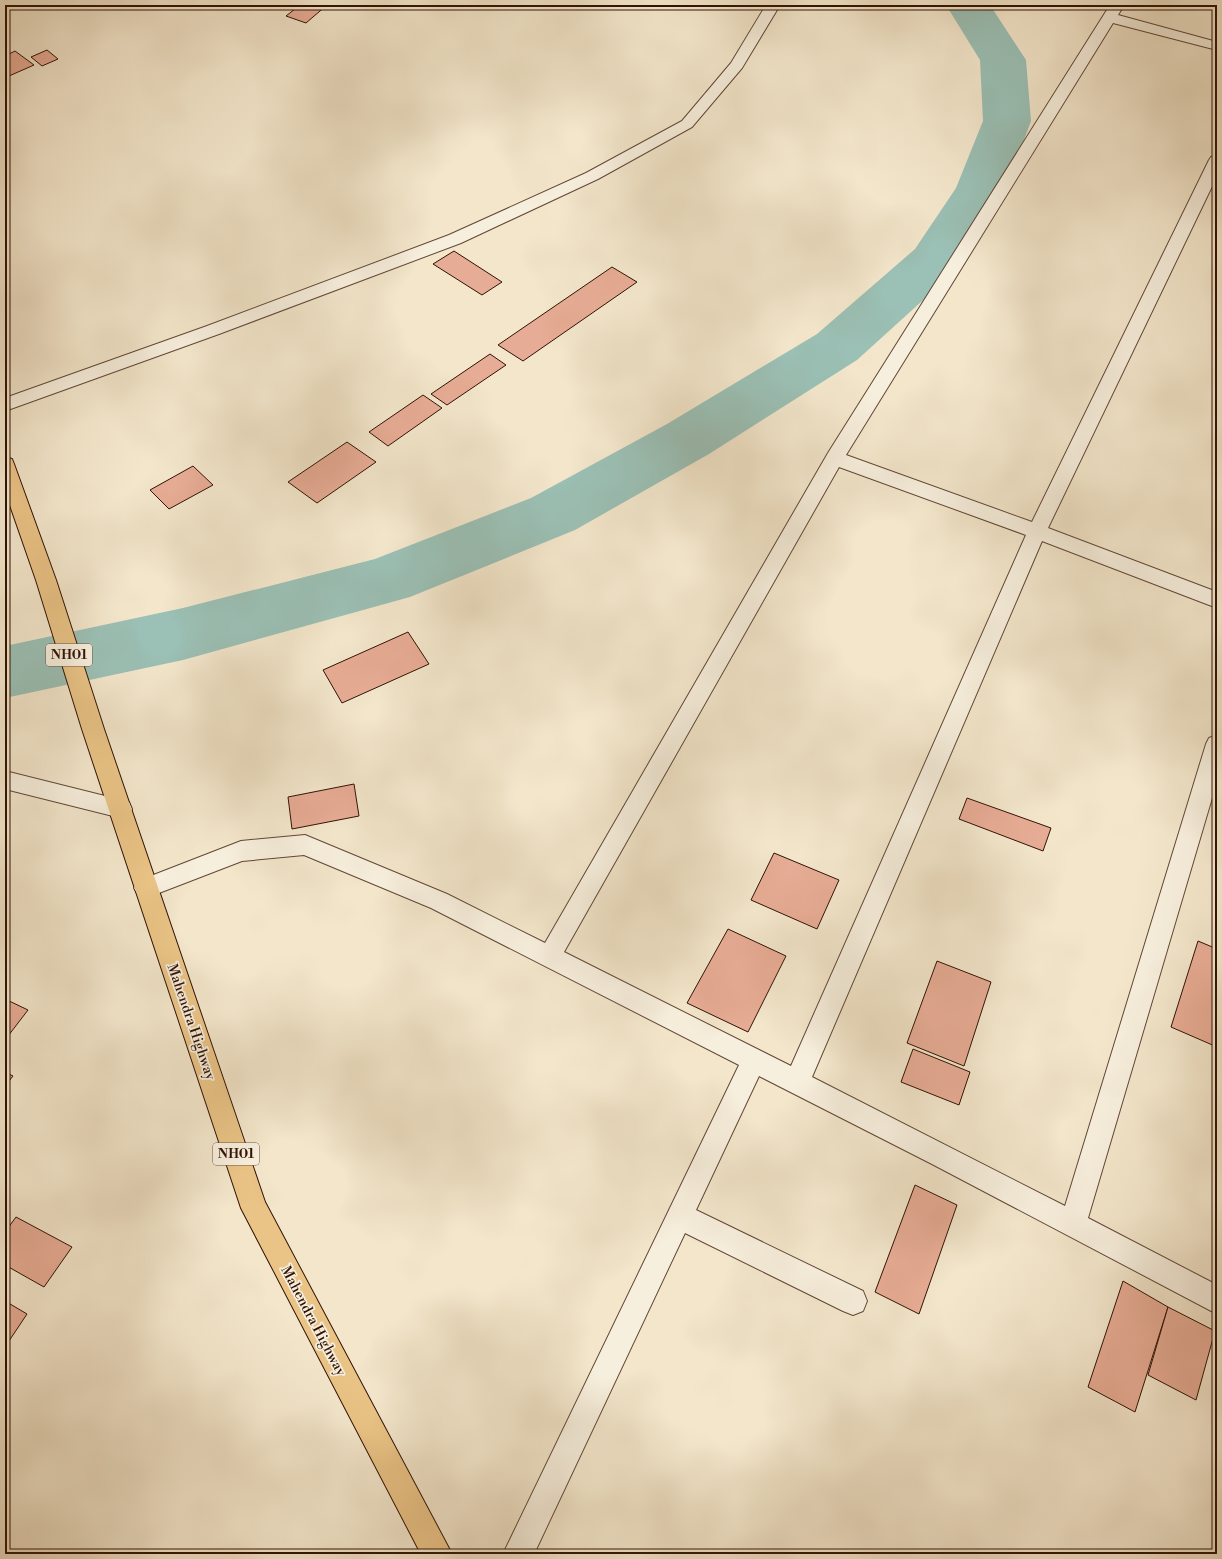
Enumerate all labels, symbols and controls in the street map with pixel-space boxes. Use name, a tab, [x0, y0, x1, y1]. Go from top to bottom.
road number: NH01	[46, 644, 92, 666]
street label: Mahendra Highway	[163, 961, 219, 1083]
road number: NH01	[213, 1143, 259, 1165]
street label: Mahendra Highway	[276, 1263, 350, 1379]

